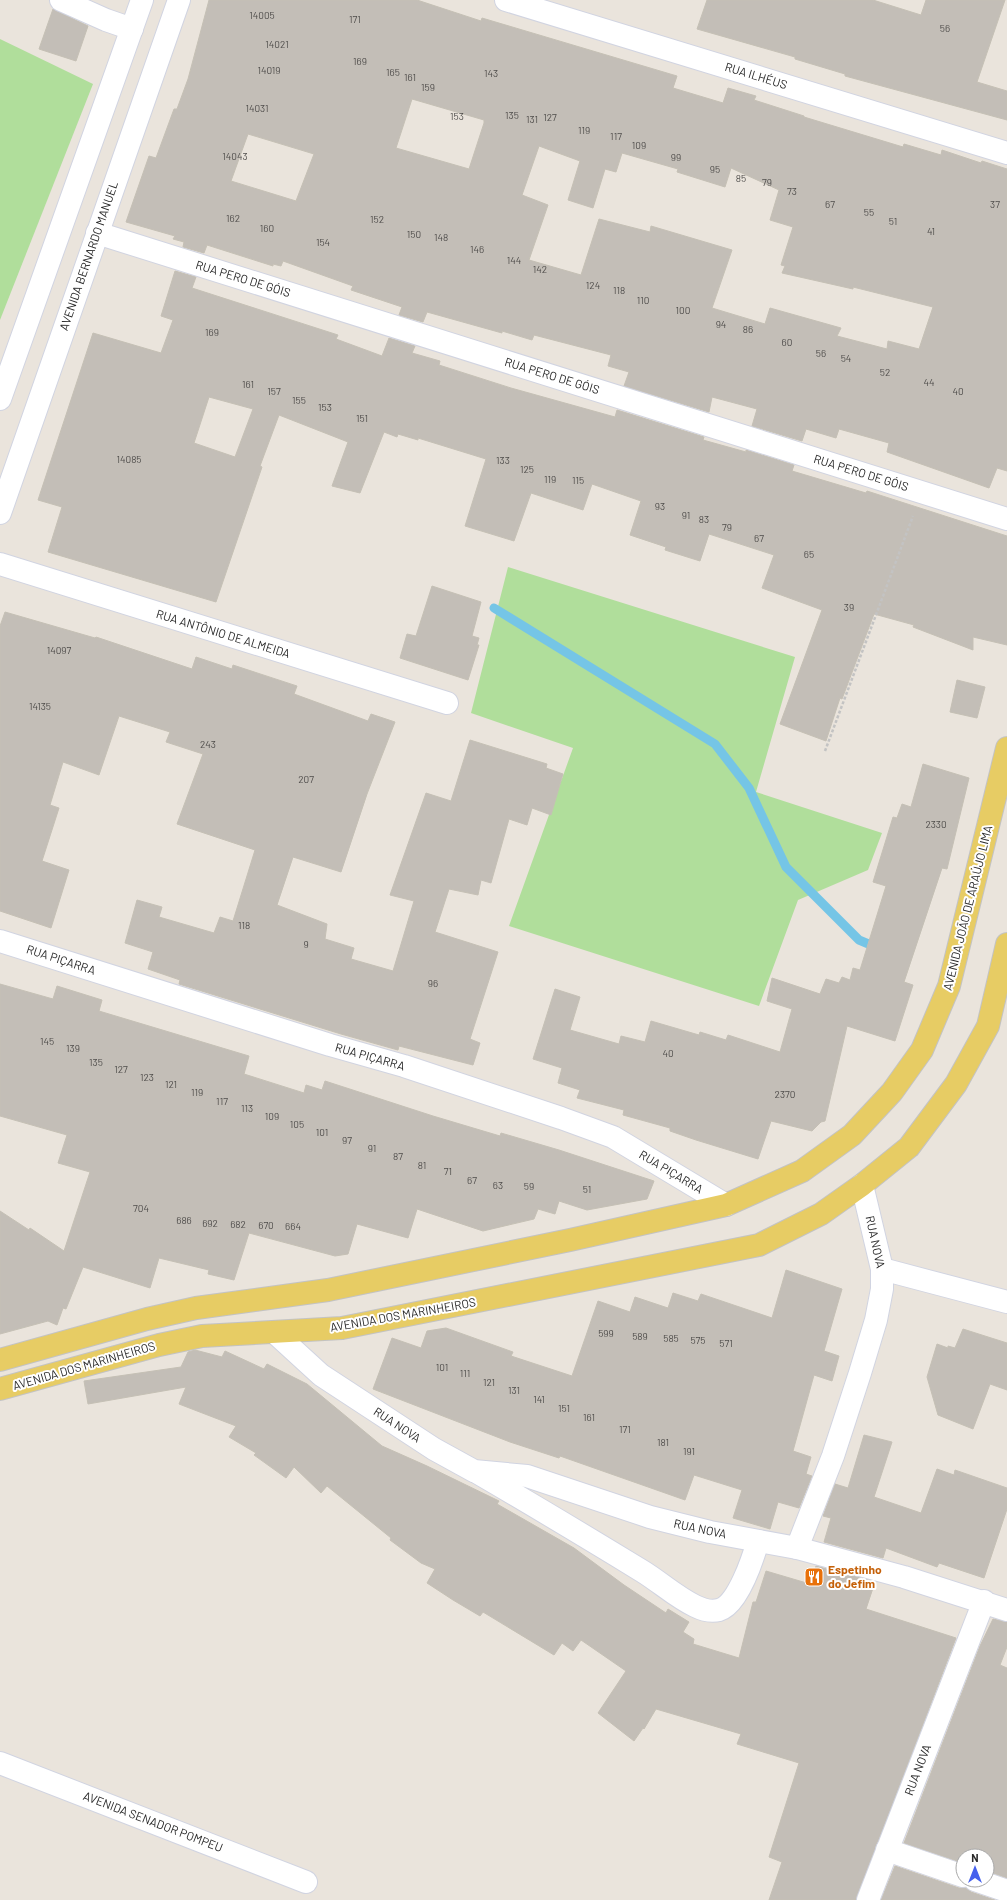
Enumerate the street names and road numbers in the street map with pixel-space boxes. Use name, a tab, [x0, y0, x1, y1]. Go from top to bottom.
street label: RUA ILHÉUS	[723, 59, 789, 91]
street label: AVENIDA BERNARDO MANUEL	[56, 179, 120, 332]
street label: RUA PERO DE GÓIS	[194, 257, 292, 299]
street label: RUA PERO DE GÓIS	[503, 354, 601, 396]
street label: RUA PERO DE GÓIS	[812, 451, 910, 493]
street label: RUA ANTÔNIO DE ALMEIDA	[155, 606, 292, 660]
street label: AVENIDA JOÃO DE ARAÚJO LIMA	[940, 824, 994, 992]
street label: RUA PIÇARRA	[25, 941, 98, 977]
street label: RUA PIÇARRA	[334, 1039, 407, 1073]
street label: RUA PIÇARRA	[637, 1147, 706, 1196]
street label: RUA NOVA	[864, 1214, 888, 1269]
street label: AVENIDA DOS MARINHEIROS	[329, 1294, 477, 1334]
street label: AVENIDA DOS MARINHEIROS	[11, 1338, 157, 1392]
street label: RUA NOVA	[371, 1404, 424, 1445]
street label: RUA NOVA	[673, 1516, 728, 1540]
street label: RUA NOVA	[901, 1742, 933, 1797]
street label: AVENIDA SENADOR POMPEU	[82, 1788, 225, 1854]

